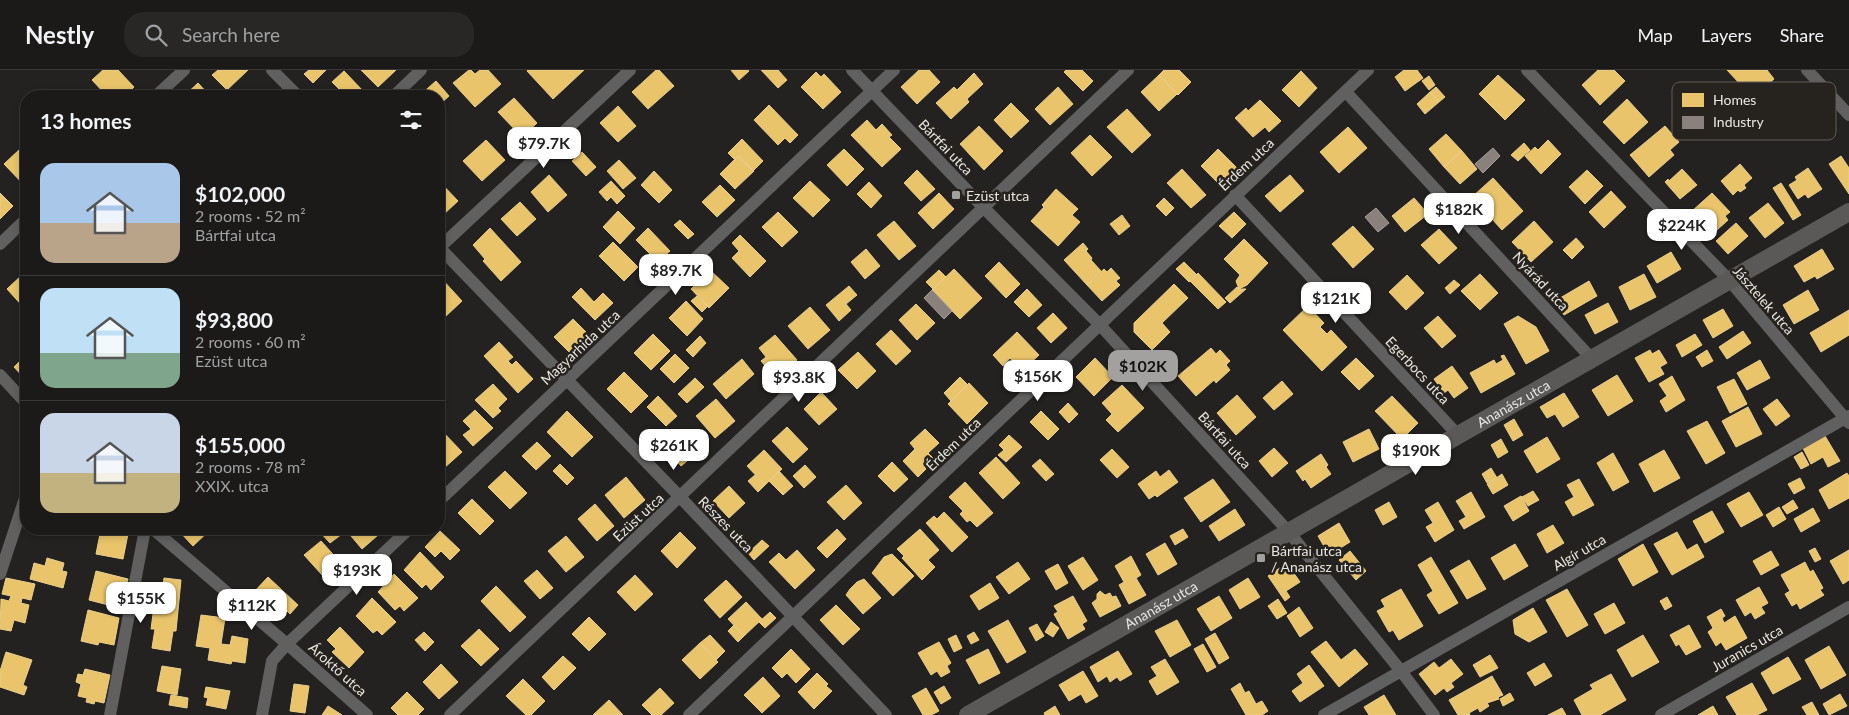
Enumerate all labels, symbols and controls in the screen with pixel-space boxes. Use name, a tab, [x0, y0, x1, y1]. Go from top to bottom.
search box	[124, 12, 474, 57]
text: Nestly	[25, 20, 94, 49]
icon: search	[142, 21, 170, 49]
text: Search here	[182, 23, 280, 46]
text: Map	[1637, 24, 1673, 46]
text: Layers	[1701, 24, 1752, 46]
text: Share	[1780, 24, 1824, 46]
legend	[1672, 82, 1836, 140]
text: Homes	[1713, 91, 1756, 108]
icon: filters	[397, 106, 425, 134]
text: 13 homes	[40, 108, 131, 133]
text: Industry	[1713, 113, 1764, 130]
street label: Bártfai utca	[915, 116, 977, 178]
pin: $79.7K	[503, 126, 585, 169]
text: $79.7K	[518, 133, 570, 152]
street label: Érdem utca	[1215, 134, 1277, 194]
text: $102,000	[195, 181, 285, 206]
icon: home	[80, 183, 140, 243]
place label: Ezüst utca	[966, 187, 1029, 204]
marker: Ezüst utca	[950, 189, 962, 201]
pin: $182K	[1424, 192, 1494, 235]
text: $182K	[1435, 199, 1483, 218]
text: 2 rooms · 52 m²	[195, 206, 306, 225]
pin: $224K	[1647, 208, 1717, 251]
text: $224K	[1658, 215, 1706, 234]
text: Bártfai utca	[195, 225, 276, 244]
street label: Nyárád utca	[1509, 248, 1573, 314]
pin: $89.7K	[635, 254, 717, 296]
text: $89.7K	[650, 260, 702, 279]
street label: Jásztelek utca	[1730, 262, 1798, 338]
pin: $121K	[1301, 282, 1371, 324]
text: $121K	[1312, 288, 1360, 307]
street label: Magyarhida utca	[537, 306, 623, 388]
text: $93,800	[195, 307, 273, 332]
icon: home	[80, 308, 140, 368]
text: 2 rooms · 60 m²	[195, 332, 306, 351]
street label: Egerbocs utca	[1382, 333, 1454, 407]
pin: $102K	[1108, 350, 1178, 392]
text: Ezüst utca	[195, 351, 267, 370]
text: $102K	[1119, 356, 1167, 375]
pin: $93.8K	[758, 360, 840, 403]
pin: $156K	[1003, 360, 1073, 402]
text: $156K	[1014, 366, 1062, 385]
text: $93.8K	[773, 367, 825, 386]
street label: Ananász utca	[1473, 375, 1553, 431]
street label: Bártfai utca	[1195, 408, 1255, 472]
street label: Érdem utca	[922, 414, 984, 474]
pin: $261K	[639, 428, 709, 471]
text: $155,000	[195, 432, 285, 457]
icon: home	[80, 433, 140, 493]
pin: $190K	[1381, 434, 1451, 476]
text: $261K	[650, 435, 698, 454]
text: $190K	[1392, 440, 1440, 459]
text: 2 rooms · 78 m²	[195, 457, 306, 476]
text: XXIX. utca	[195, 476, 269, 495]
street label: Ezüst utca	[609, 489, 667, 545]
street label: Részes utca	[695, 492, 757, 556]
street label: Algír utca	[1550, 530, 1608, 574]
place label: Bártfai utca / Ananász utca	[1271, 542, 1362, 575]
marker: Bártfai utca / Ananász utca	[1255, 552, 1267, 564]
pin: $193K	[322, 554, 392, 596]
text: $193K	[333, 560, 381, 579]
street label: Ananász utca	[1121, 577, 1200, 632]
pin: $155K	[106, 582, 176, 624]
text: $155K	[117, 588, 165, 607]
pin: $112K	[217, 588, 287, 631]
text: $112K	[228, 595, 276, 614]
street label: Juranics utca	[1708, 621, 1786, 675]
street label: Ároktő utca	[305, 639, 371, 700]

